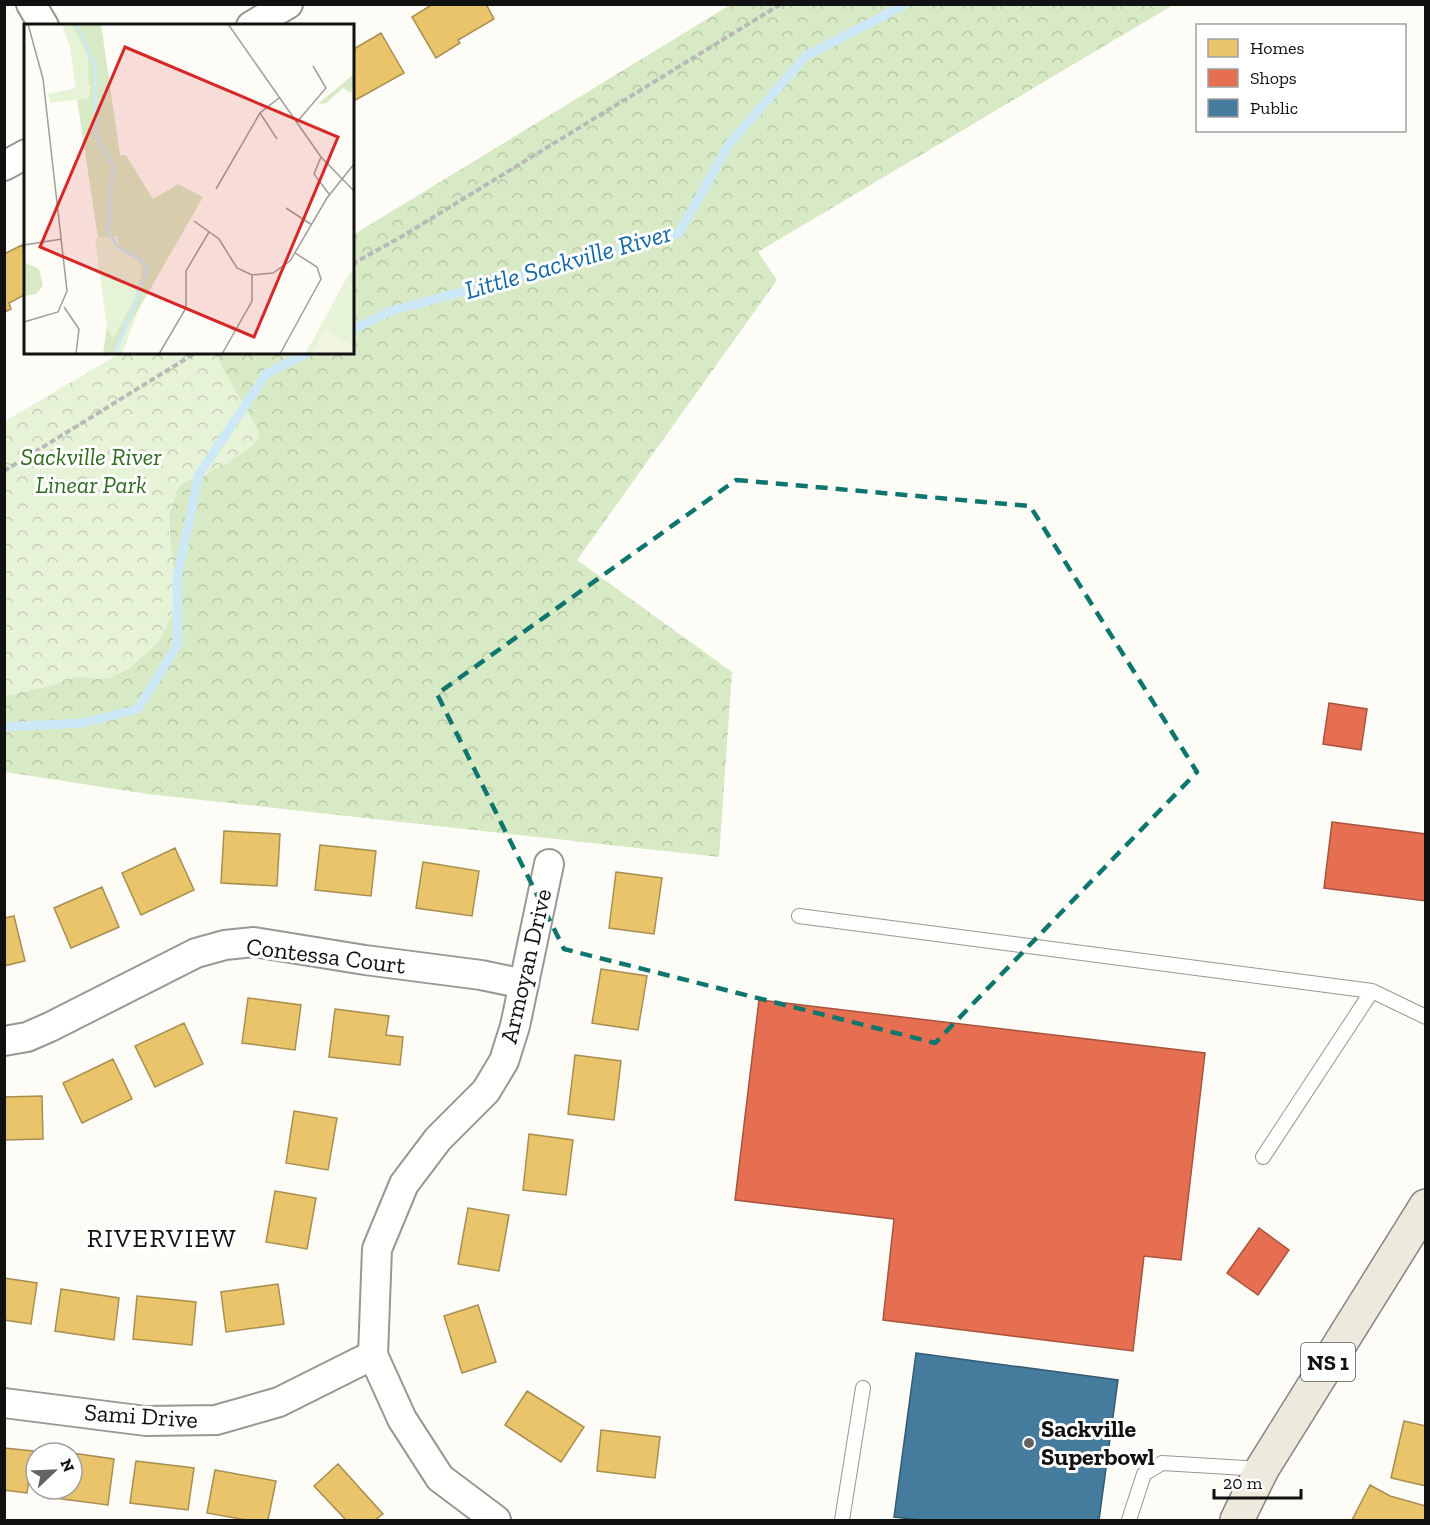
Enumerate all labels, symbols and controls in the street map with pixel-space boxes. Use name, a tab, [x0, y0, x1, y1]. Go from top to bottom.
inset map	[24, 24, 354, 354]
legend	[1196, 24, 1406, 132]
text: Homes	[1250, 37, 1304, 59]
text: Shops	[1250, 67, 1297, 89]
text: Public	[1250, 97, 1298, 119]
water label: Little Sackville River	[461, 216, 675, 306]
park label: Sackville River Linear Park	[21, 442, 162, 499]
street label: Armoyan Drive	[494, 886, 557, 1046]
street label: Contessa Court	[245, 931, 407, 980]
district label: RIVERVIEW	[87, 1222, 237, 1254]
road number: NS 1	[1301, 1343, 1355, 1381]
street label: Sami Drive	[83, 1397, 199, 1434]
place label: Sackville Superbowl	[1041, 1414, 1155, 1471]
marker: Sackville Superbowl	[1022, 1436, 1036, 1450]
north arrow	[24, 1441, 84, 1501]
text: N	[56, 1456, 78, 1475]
scale bar	[1214, 1462, 1301, 1500]
text: 20 m	[1223, 1472, 1263, 1494]

